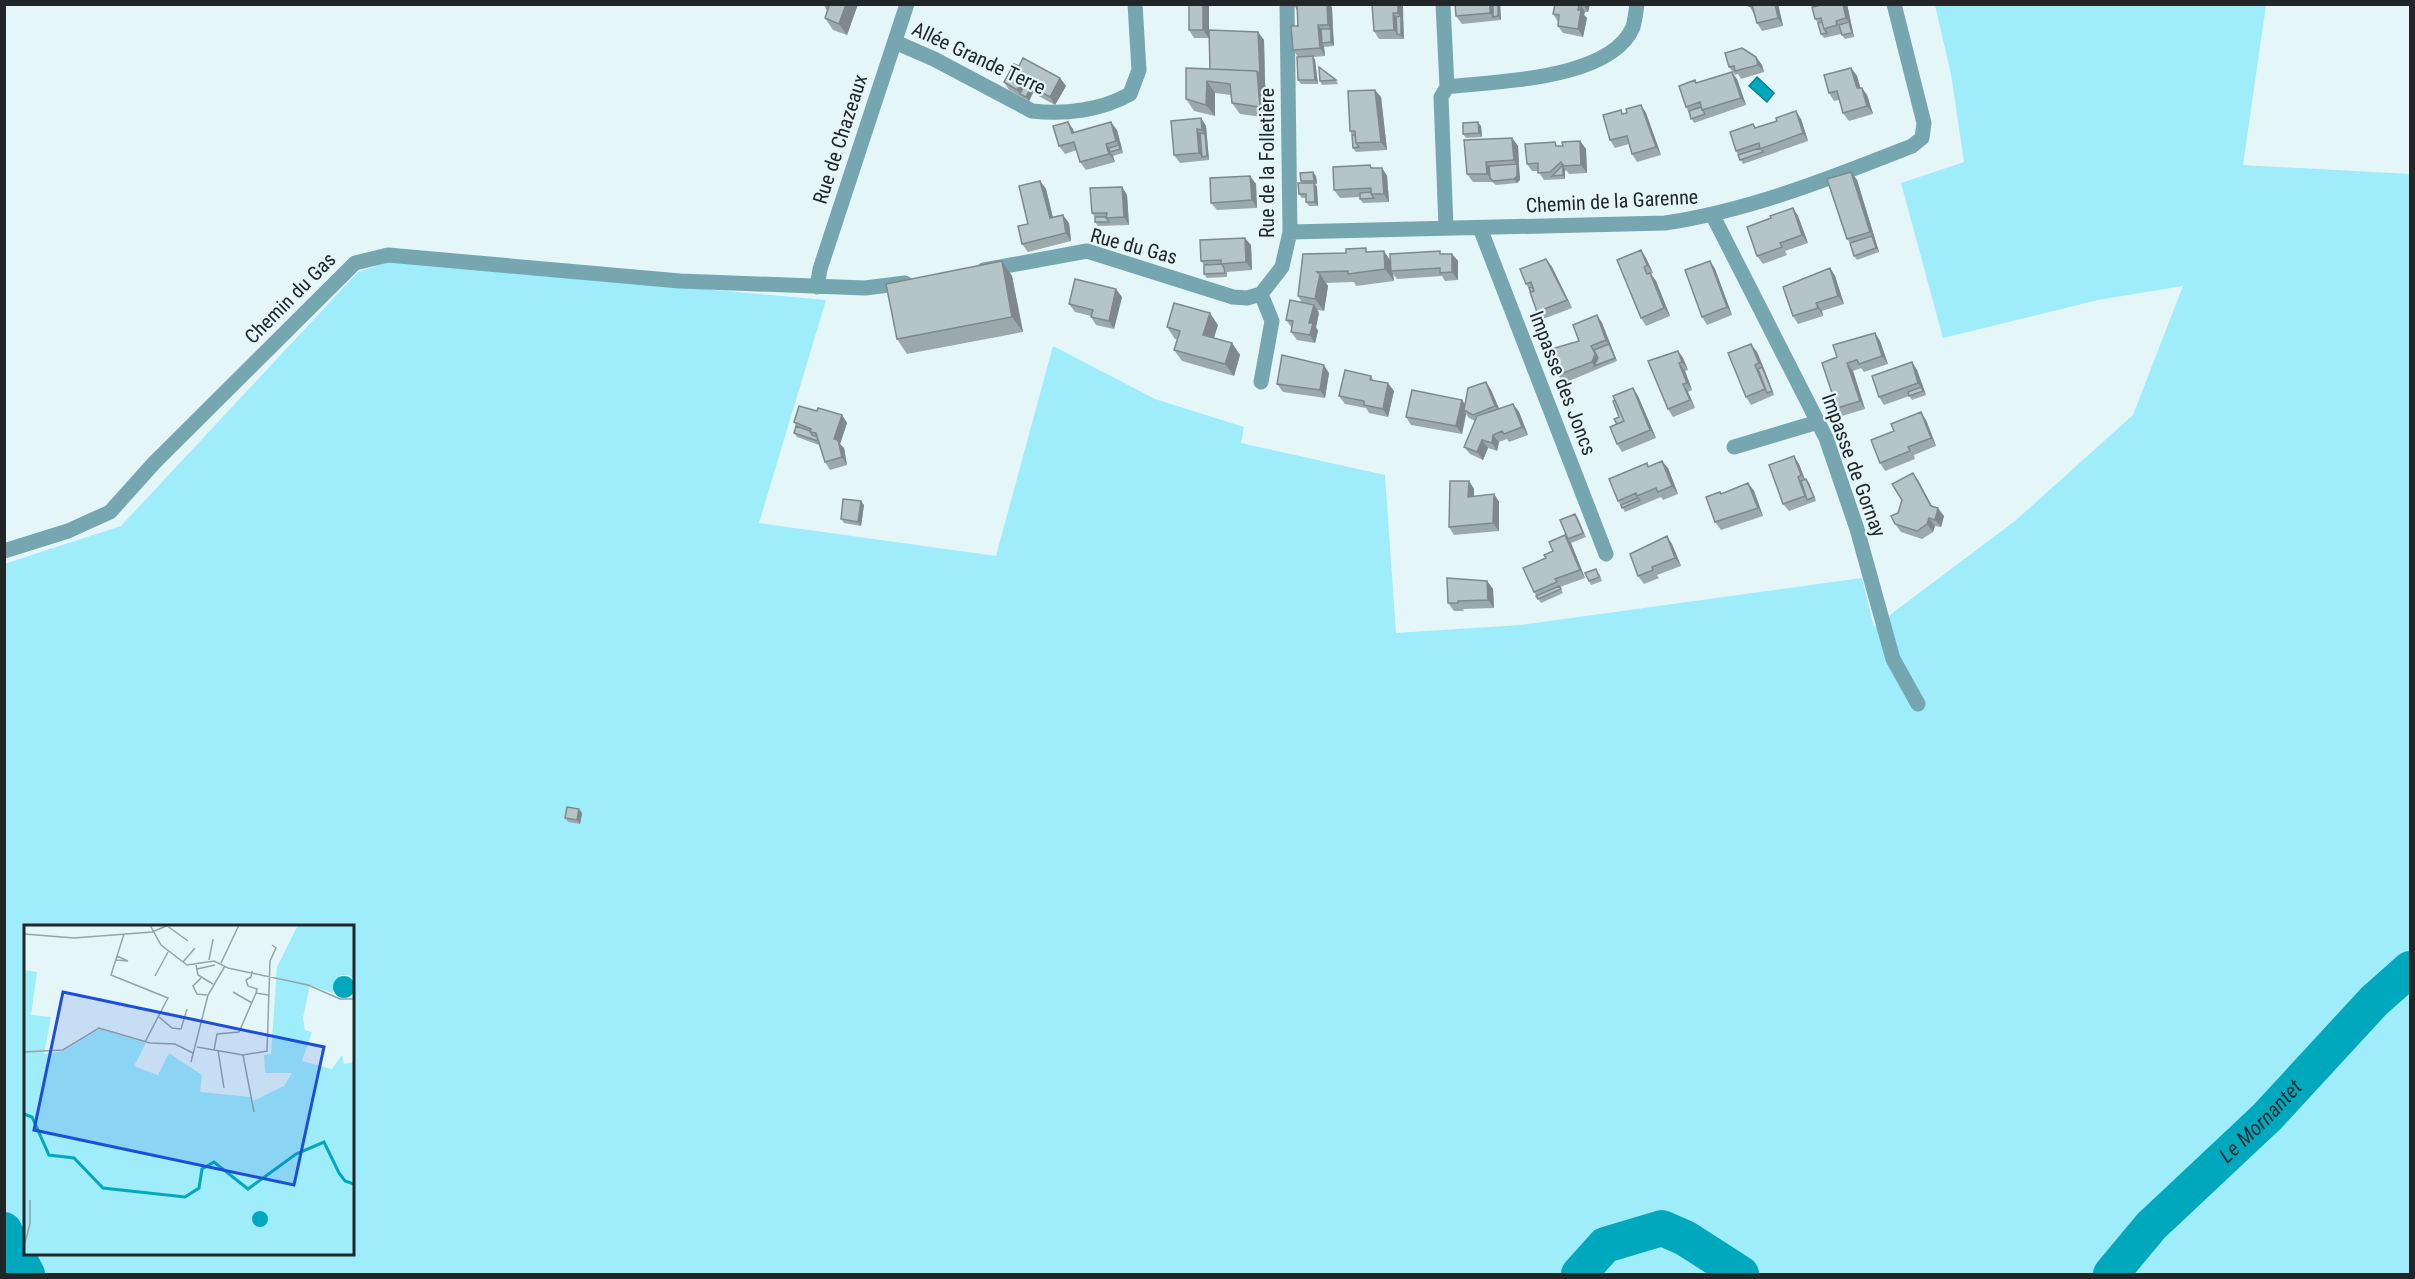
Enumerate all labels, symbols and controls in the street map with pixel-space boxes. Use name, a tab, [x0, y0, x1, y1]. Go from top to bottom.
street label: Allée Grande Terre	[908, 17, 1050, 99]
street label: Rue de Chazeaux	[808, 71, 872, 207]
street label: Rue de la Folletière	[1255, 88, 1279, 238]
street label: Chemin de la Garenne	[1525, 185, 1699, 217]
street label: Rue du Gas	[1088, 223, 1180, 269]
street label: Chemin du Gas	[239, 247, 341, 349]
street label: Impasse des Joncs	[1524, 308, 1602, 458]
street label: Impasse de Gornay	[1817, 390, 1891, 540]
inset map	[24, 925, 354, 1255]
water label: Le Mornantet	[2214, 1074, 2308, 1168]

